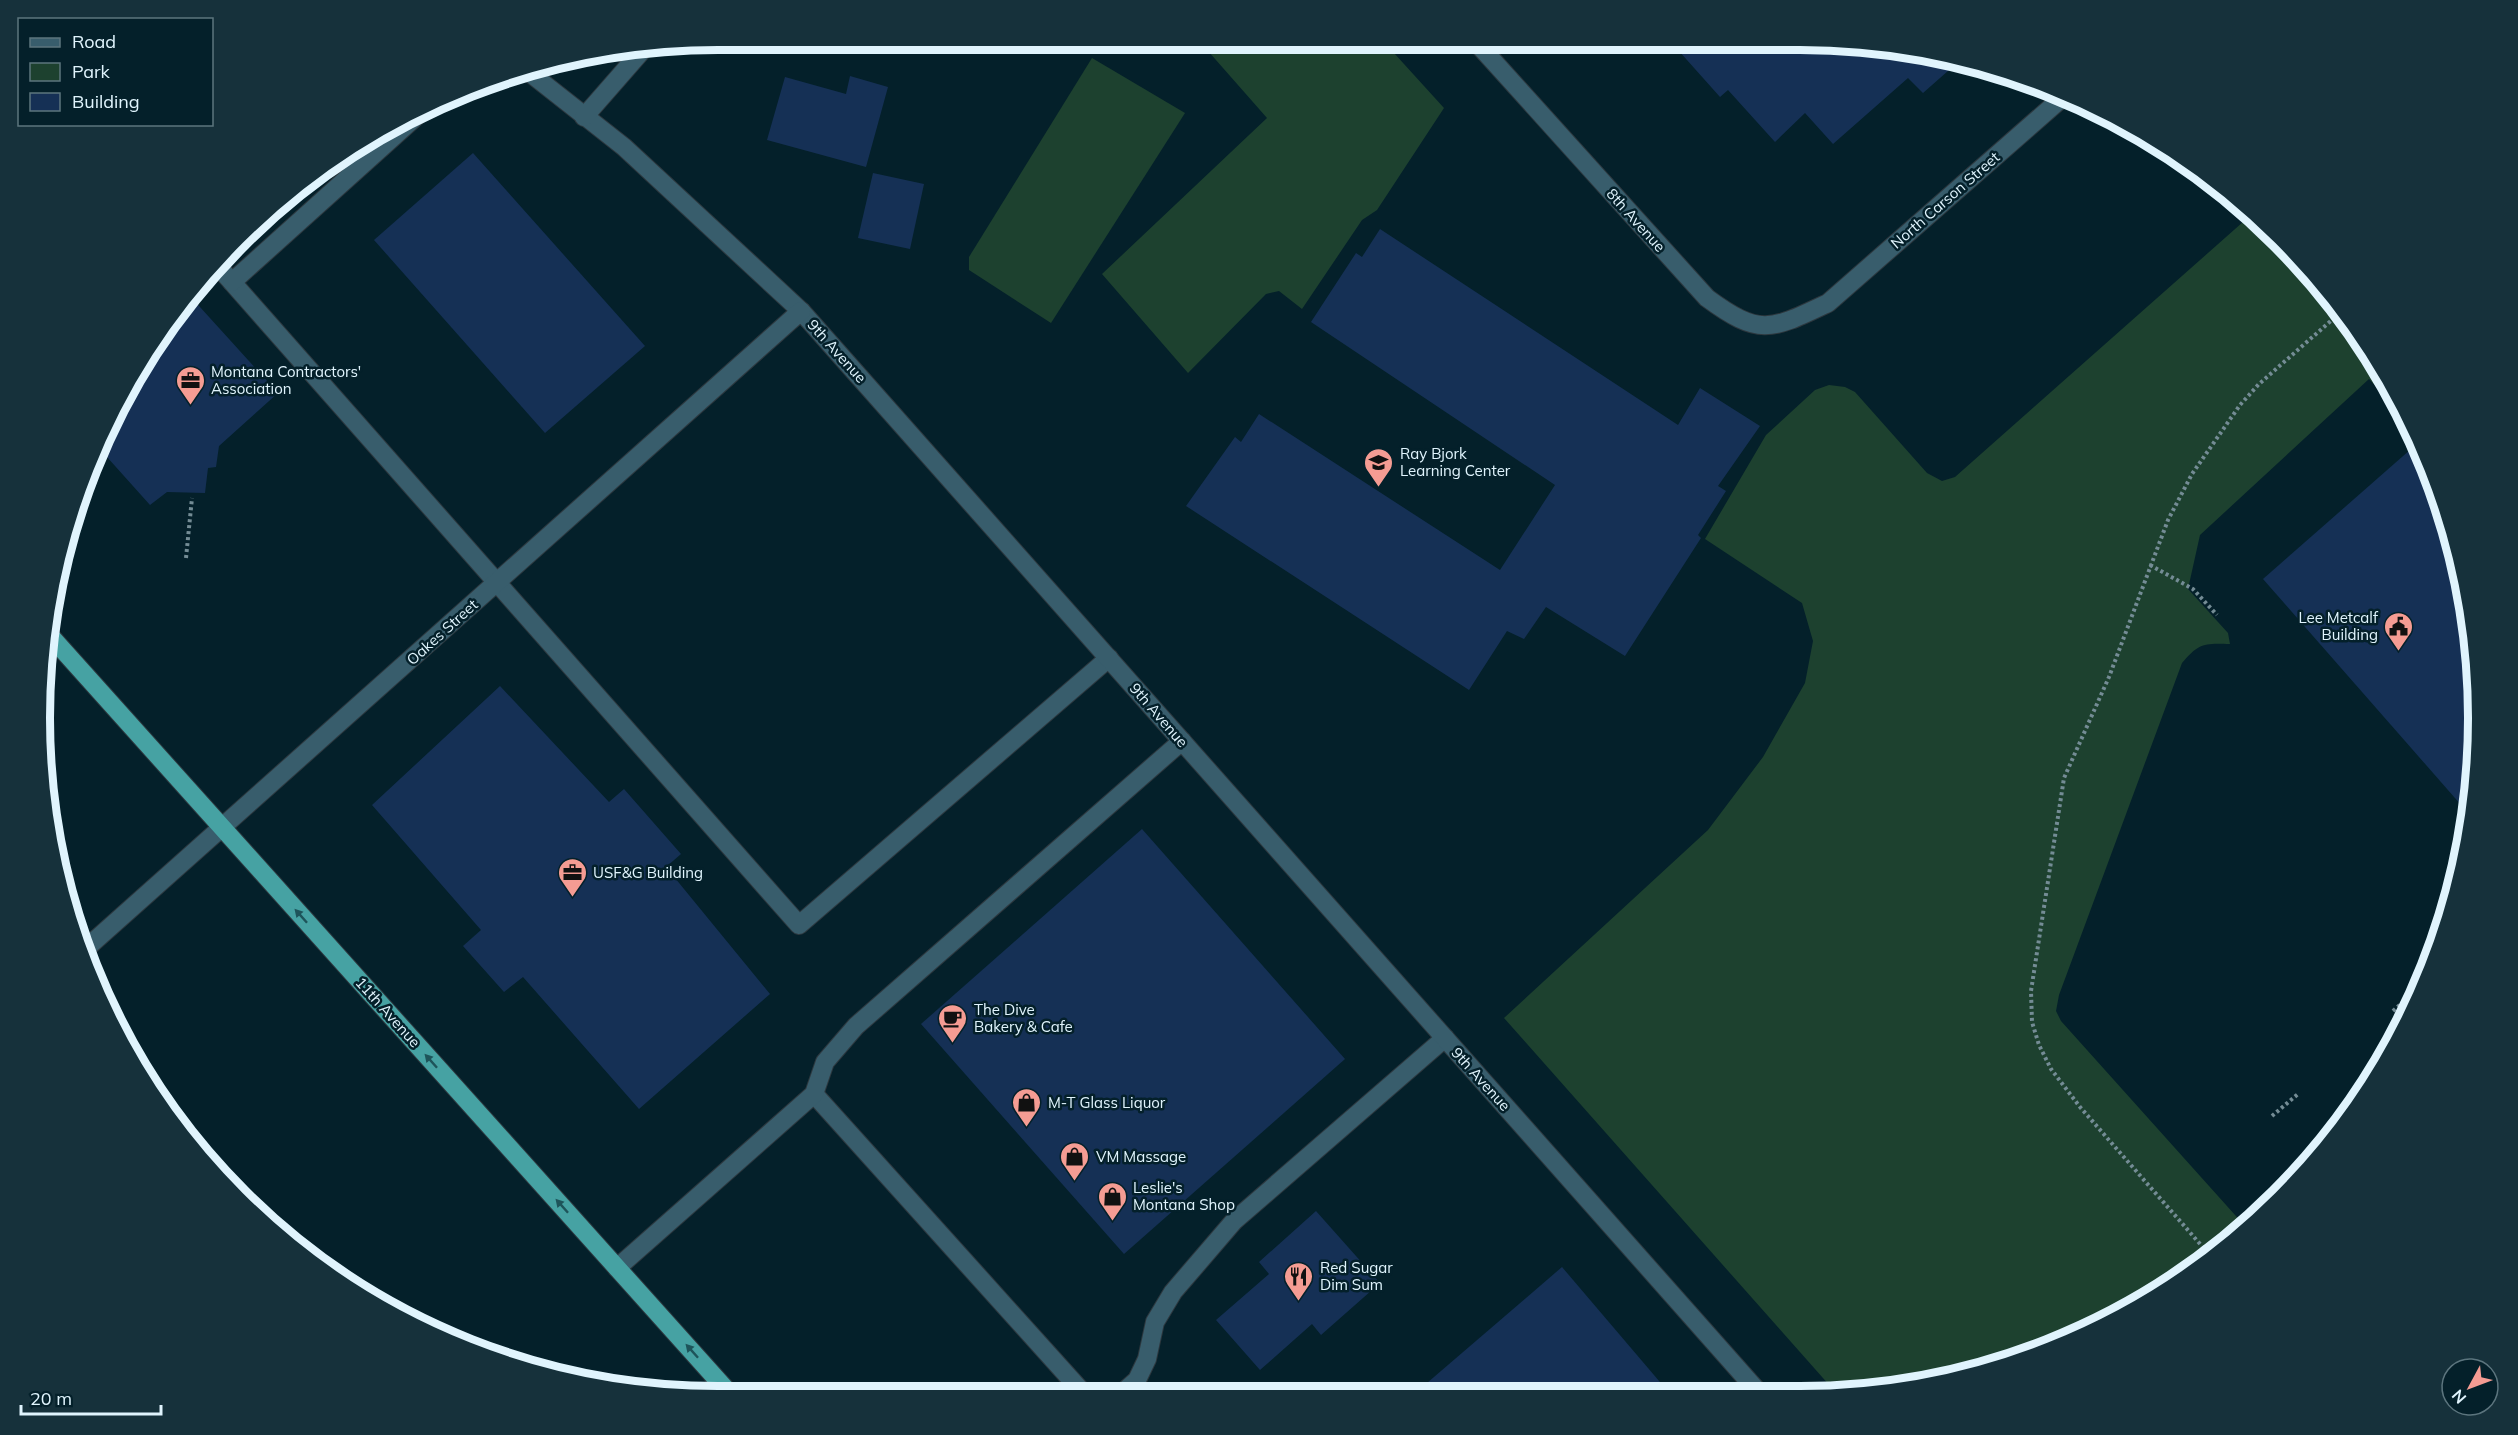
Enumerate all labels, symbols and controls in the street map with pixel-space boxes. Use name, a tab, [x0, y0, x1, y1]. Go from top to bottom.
legend	[18, 18, 213, 126]
text: Road	[72, 30, 116, 53]
text: Park	[72, 60, 111, 83]
text: Building	[72, 90, 140, 113]
street label: North Carson Street	[1887, 148, 2003, 252]
street label: 8th Avenue	[1602, 184, 1670, 256]
street label: 9th Avenue	[803, 315, 871, 387]
place label: Montana Contractors' Association	[211, 362, 361, 398]
office icon: Montana Contractors' Association	[174, 364, 206, 406]
place label: Ray Bjork Learning Center	[1400, 444, 1511, 480]
school or university icon: Ray Bjork Learning Center	[1363, 446, 1395, 488]
street label: Oakes Street	[403, 595, 481, 669]
place label: Lee Metcalf Building	[2298, 608, 2379, 644]
public building icon: Lee Metcalf Building	[2383, 610, 2415, 652]
street label: 9th Avenue	[1126, 679, 1192, 751]
office icon: USF&G Building	[556, 856, 588, 898]
place label: USF&G Building	[593, 863, 703, 882]
one-way arrow	[295, 909, 308, 924]
street label: 11th Avenue	[351, 973, 425, 1051]
place label: The Dive Bakery & Cafe	[974, 1000, 1073, 1036]
cafe icon: The Dive Bakery & Cafe	[937, 1002, 969, 1044]
street label: 9th Avenue	[1447, 1043, 1515, 1115]
one-way arrow	[425, 1054, 438, 1069]
shop icon: M-T Glass Liquor	[1011, 1086, 1043, 1128]
place label: M-T Glass Liquor	[1048, 1093, 1166, 1112]
shop icon: VM Massage	[1059, 1140, 1091, 1182]
place label: VM Massage	[1096, 1147, 1186, 1166]
place label: Leslie's Montana Shop	[1133, 1178, 1235, 1214]
shop icon: Leslie's Montana Shop	[1096, 1180, 1128, 1222]
one-way arrow	[556, 1199, 569, 1214]
place label: Red Sugar Dim Sum	[1320, 1258, 1393, 1294]
restaurant icon: Red Sugar Dim Sum	[1283, 1260, 1315, 1302]
one-way arrow	[686, 1344, 699, 1359]
north arrow	[2440, 1357, 2500, 1417]
scale bar	[21, 1378, 160, 1416]
text: N	[2447, 1386, 2470, 1408]
text: 20 m	[30, 1387, 72, 1410]

